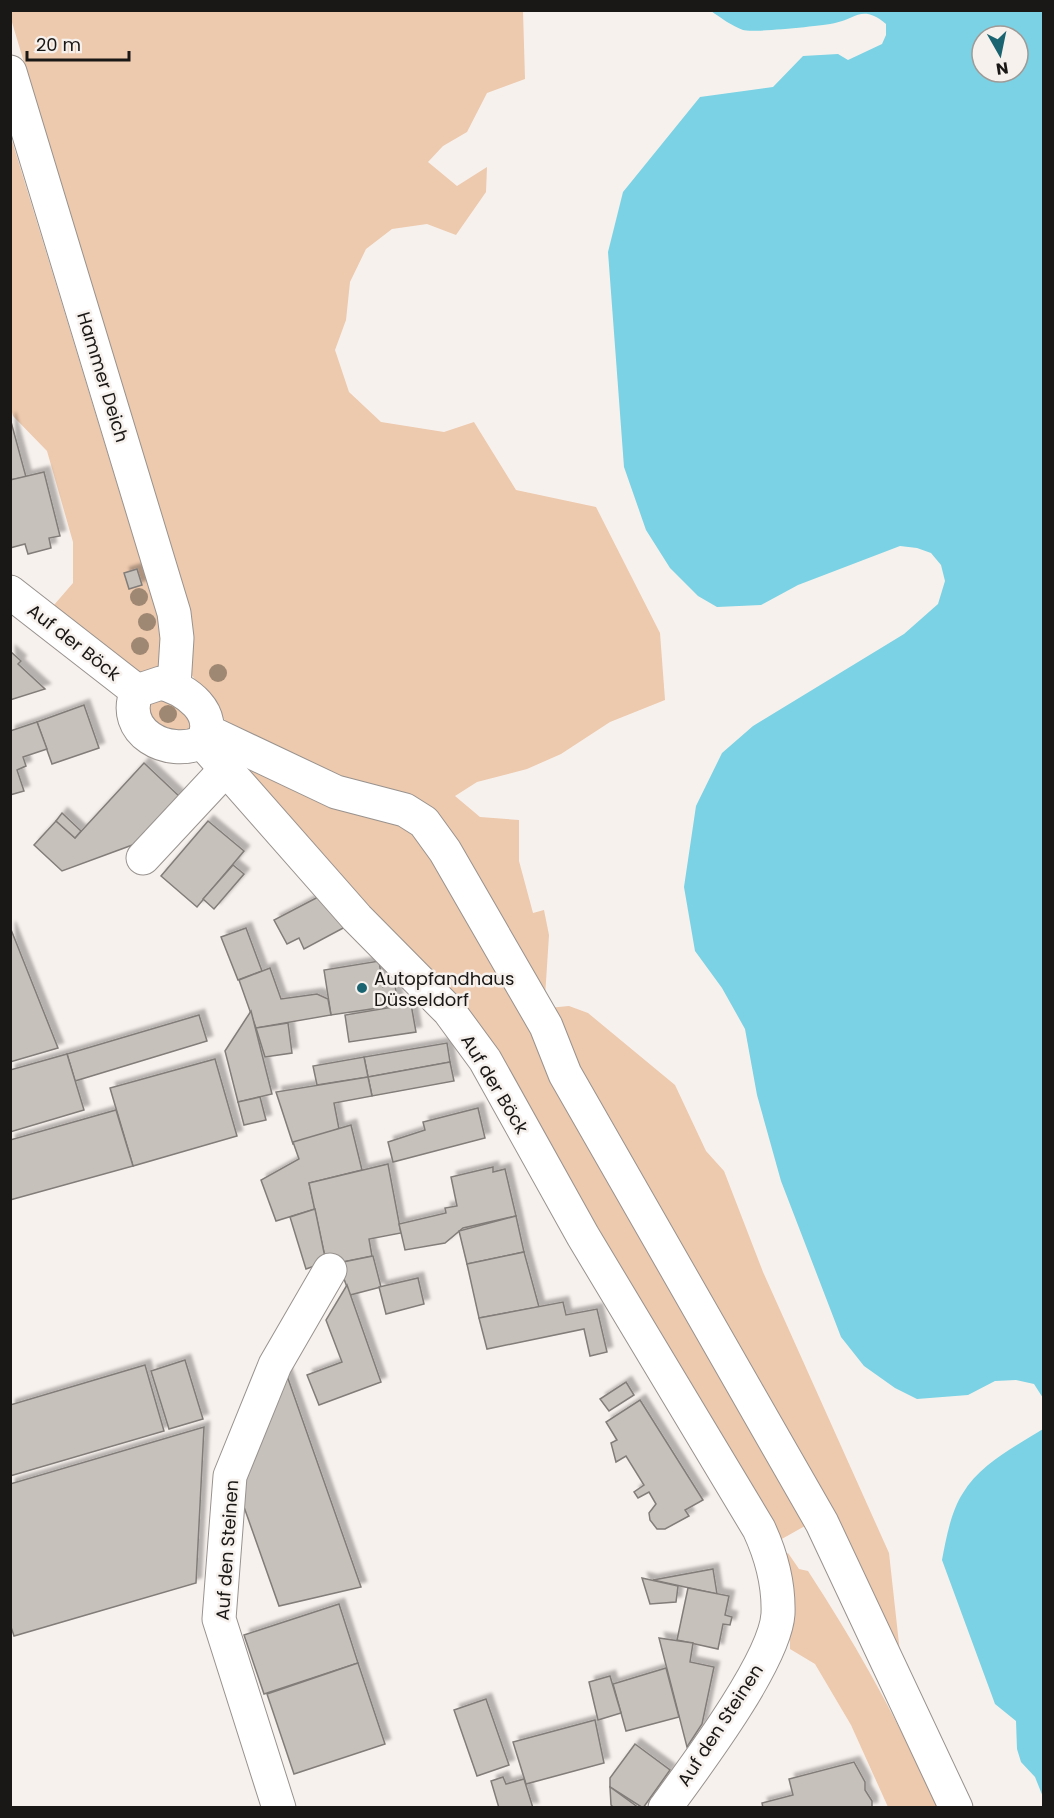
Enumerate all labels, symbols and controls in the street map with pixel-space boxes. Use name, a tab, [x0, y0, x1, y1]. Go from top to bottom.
scale bar	[27, 24, 129, 62]
north arrow	[970, 24, 1030, 84]
text: 20 m	[36, 32, 81, 57]
text: N	[995, 56, 1010, 81]
street label: Hammer Deich	[71, 309, 135, 445]
street label: Auf der Böck	[22, 598, 126, 687]
place label: Autopfandhaus Düsseldorf	[374, 966, 514, 1012]
marker: Autopfandhaus Düsseldorf	[355, 981, 369, 995]
street label: Auf der Böck	[455, 1030, 535, 1139]
street label: Auf den Steinen	[210, 1479, 244, 1621]
street label: Auf den Steinen	[671, 1659, 769, 1791]

